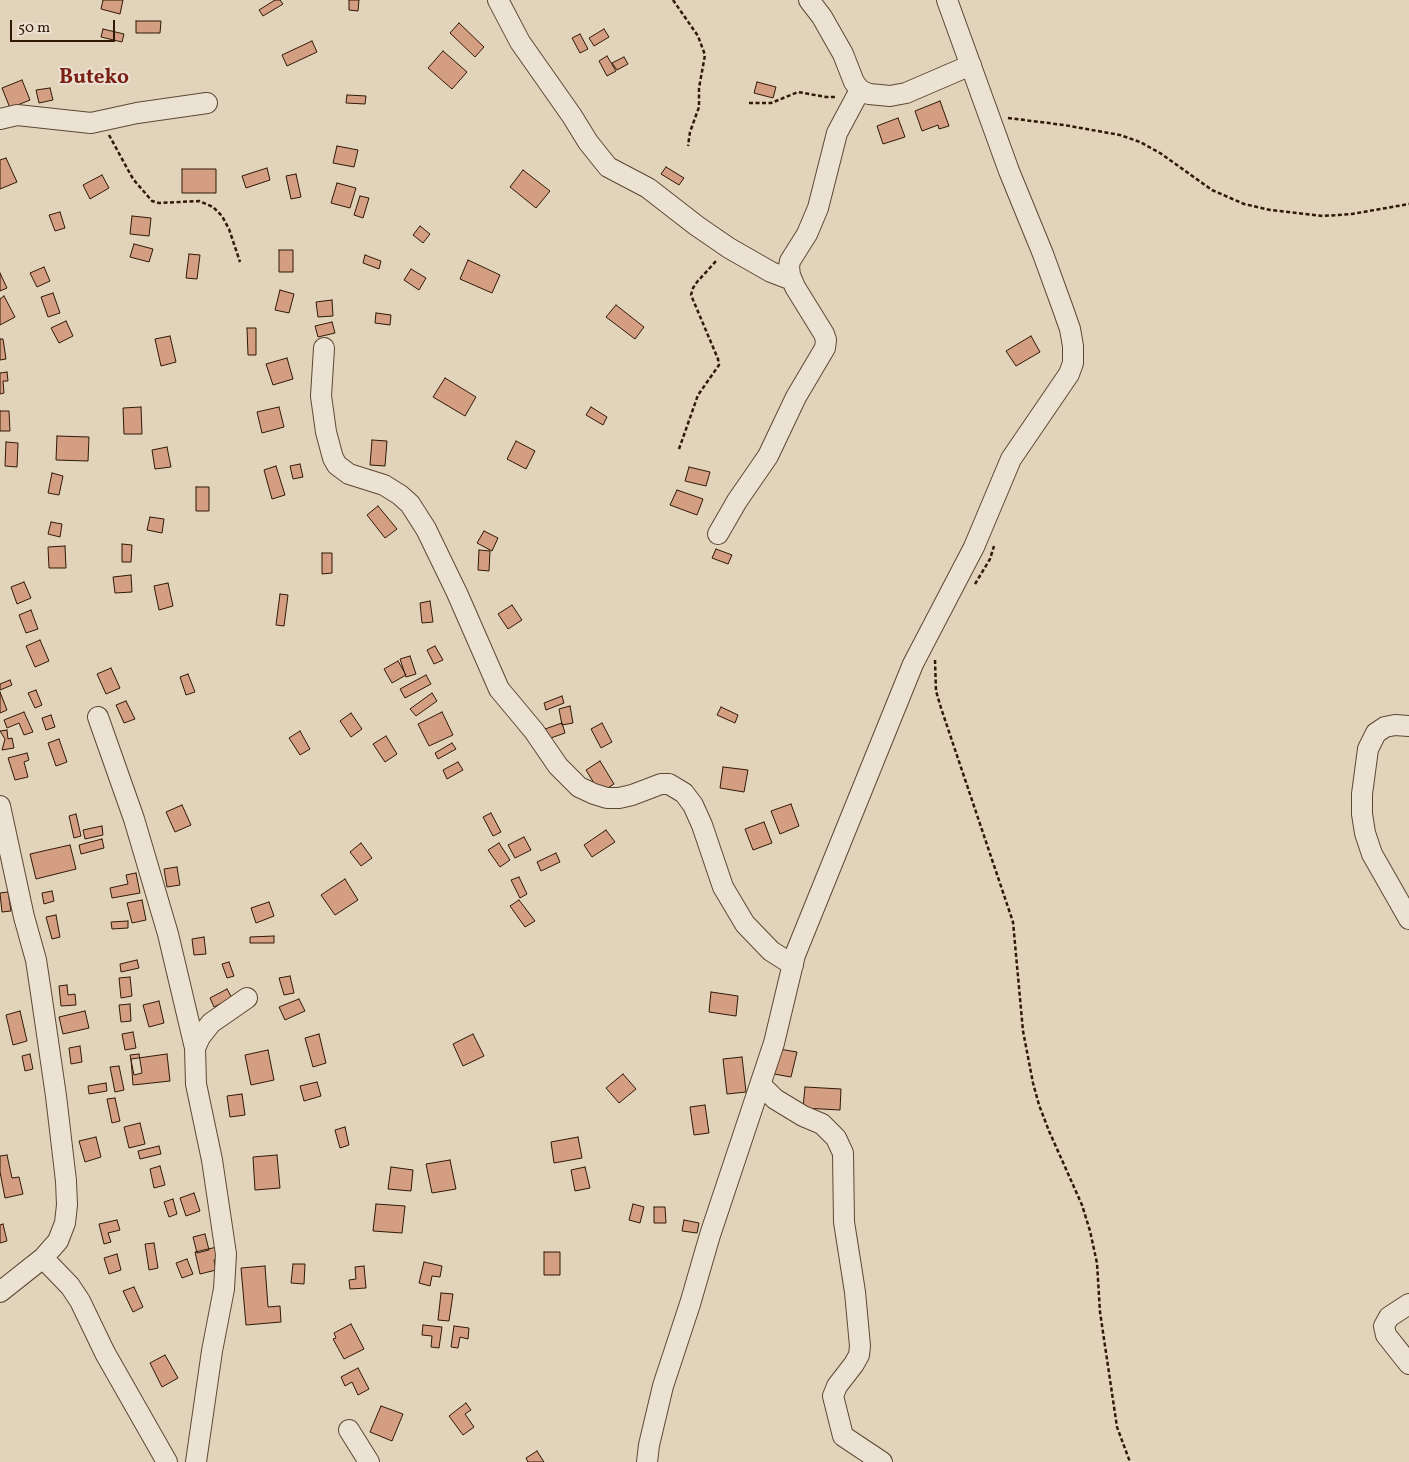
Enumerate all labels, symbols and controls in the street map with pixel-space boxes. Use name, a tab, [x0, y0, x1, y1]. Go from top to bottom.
scale bar	[12, 10, 118, 42]
text: 50 m	[18, 18, 50, 39]
district label: Buteko	[59, 66, 129, 92]

